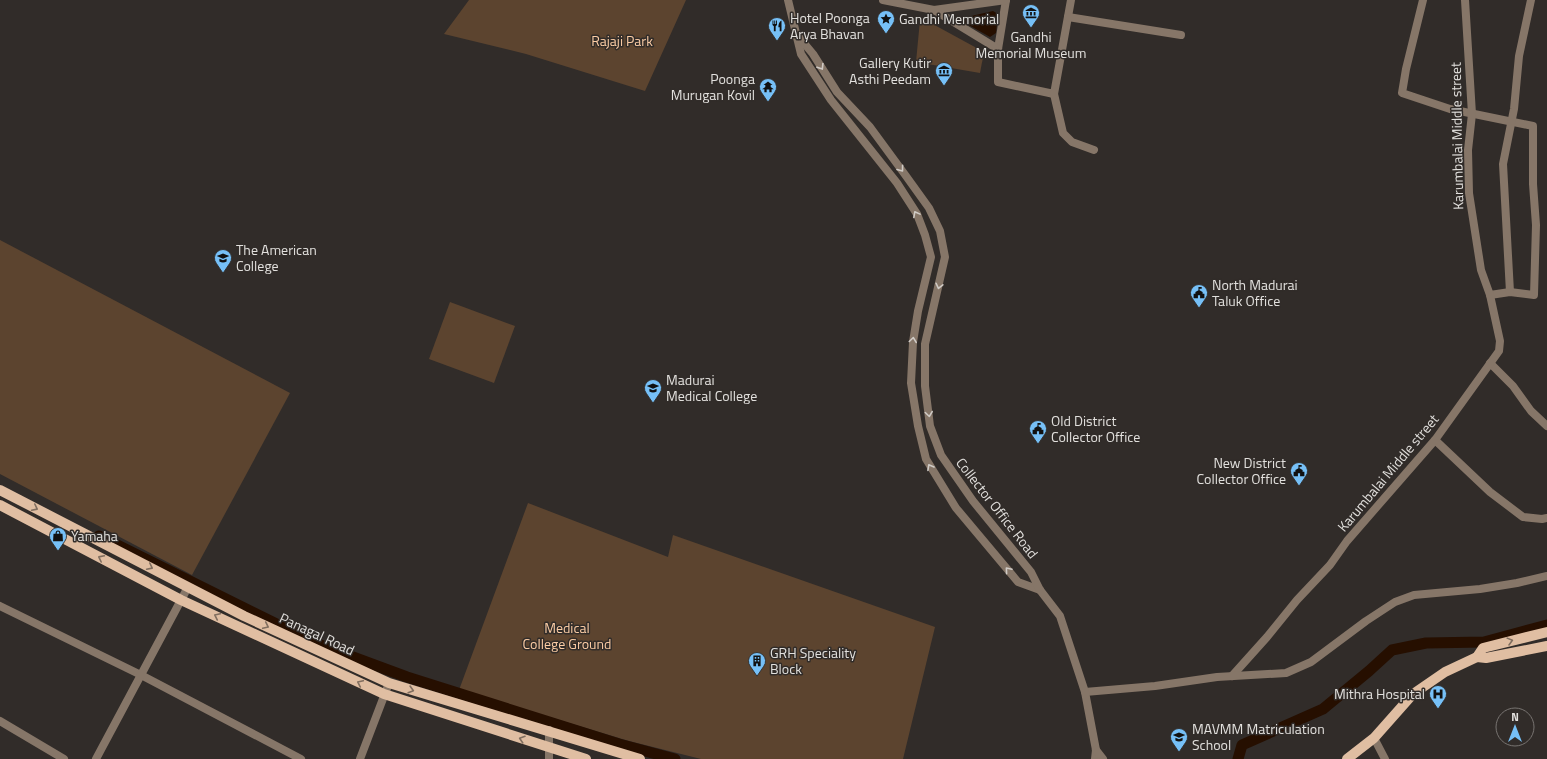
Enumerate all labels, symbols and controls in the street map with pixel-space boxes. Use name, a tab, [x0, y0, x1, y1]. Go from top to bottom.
museum icon: Gandhi Memorial Museum	[1021, 3, 1041, 28]
place label: Hotel Poonga Arya Bhavan	[790, 7, 870, 44]
place label: Gandhi Memorial	[899, 8, 999, 29]
place icon: Gandhi Memorial	[876, 9, 896, 34]
restaurant icon: Hotel Poonga Arya Bhavan	[767, 16, 787, 41]
place label: Gandhi Memorial Museum	[975, 26, 1087, 63]
park label: Rajaji Park	[591, 30, 653, 51]
place label: Gallery Kutir Asthi Peedam	[849, 52, 931, 89]
museum icon: Gallery Kutir Asthi Peedam	[934, 61, 954, 86]
street label: Karumbalai Middle street	[1445, 62, 1468, 210]
one-way arrow	[816, 63, 824, 70]
place label: Poonga Murugan Kovil	[671, 68, 755, 105]
temple icon: Poonga Murugan Kovil	[758, 77, 778, 102]
one-way arrow	[896, 164, 903, 171]
one-way arrow	[914, 211, 921, 218]
place label: The American College	[236, 239, 317, 276]
school or university icon: The American College	[213, 248, 233, 273]
place label: North Madurai Taluk Office	[1212, 274, 1298, 311]
one-way arrow	[935, 283, 943, 289]
public building icon: North Madurai Taluk Office	[1189, 283, 1209, 308]
one-way arrow	[908, 337, 917, 343]
place label: Madurai Medical College	[666, 369, 757, 406]
school or university icon: Madurai Medical College	[643, 378, 663, 403]
street label: Karumbalai Middle street	[1332, 409, 1443, 536]
place label: Old District Collector Office	[1051, 410, 1140, 447]
one-way arrow	[924, 411, 933, 417]
public building icon: Old District Collector Office	[1028, 419, 1048, 444]
place label: New District Collector Office	[1197, 452, 1286, 489]
street label: Collector Office Road	[951, 453, 1043, 563]
public building icon: New District Collector Office	[1289, 461, 1309, 486]
one-way arrow	[928, 464, 935, 471]
one-way arrow	[30, 503, 38, 511]
place label: Yamaha	[71, 525, 118, 546]
shop icon: Yamaha	[48, 526, 68, 551]
one-way arrow	[97, 555, 105, 562]
one-way arrow	[146, 562, 154, 570]
one-way arrow	[1006, 568, 1013, 575]
street label: Panagal Road	[276, 607, 358, 660]
one-way arrow	[213, 613, 221, 621]
park label: Medical College Ground	[523, 617, 611, 654]
one-way arrow	[262, 621, 270, 629]
one-way arrow	[1506, 637, 1513, 646]
place label: GRH Speciality Block	[770, 642, 856, 679]
building icon: GRH Speciality Block	[747, 651, 767, 676]
one-way arrow	[356, 680, 364, 688]
place label: Mithra Hospital	[1334, 683, 1425, 704]
hospital icon: Mithra Hospital	[1428, 684, 1448, 709]
one-way arrow	[407, 685, 414, 693]
north arrow	[1495, 707, 1535, 747]
text: N	[1511, 709, 1519, 725]
place label: MAVMM Matriculation School	[1192, 718, 1325, 755]
school or university icon: MAVMM Matriculation School	[1169, 727, 1189, 752]
one-way arrow	[519, 735, 526, 744]

